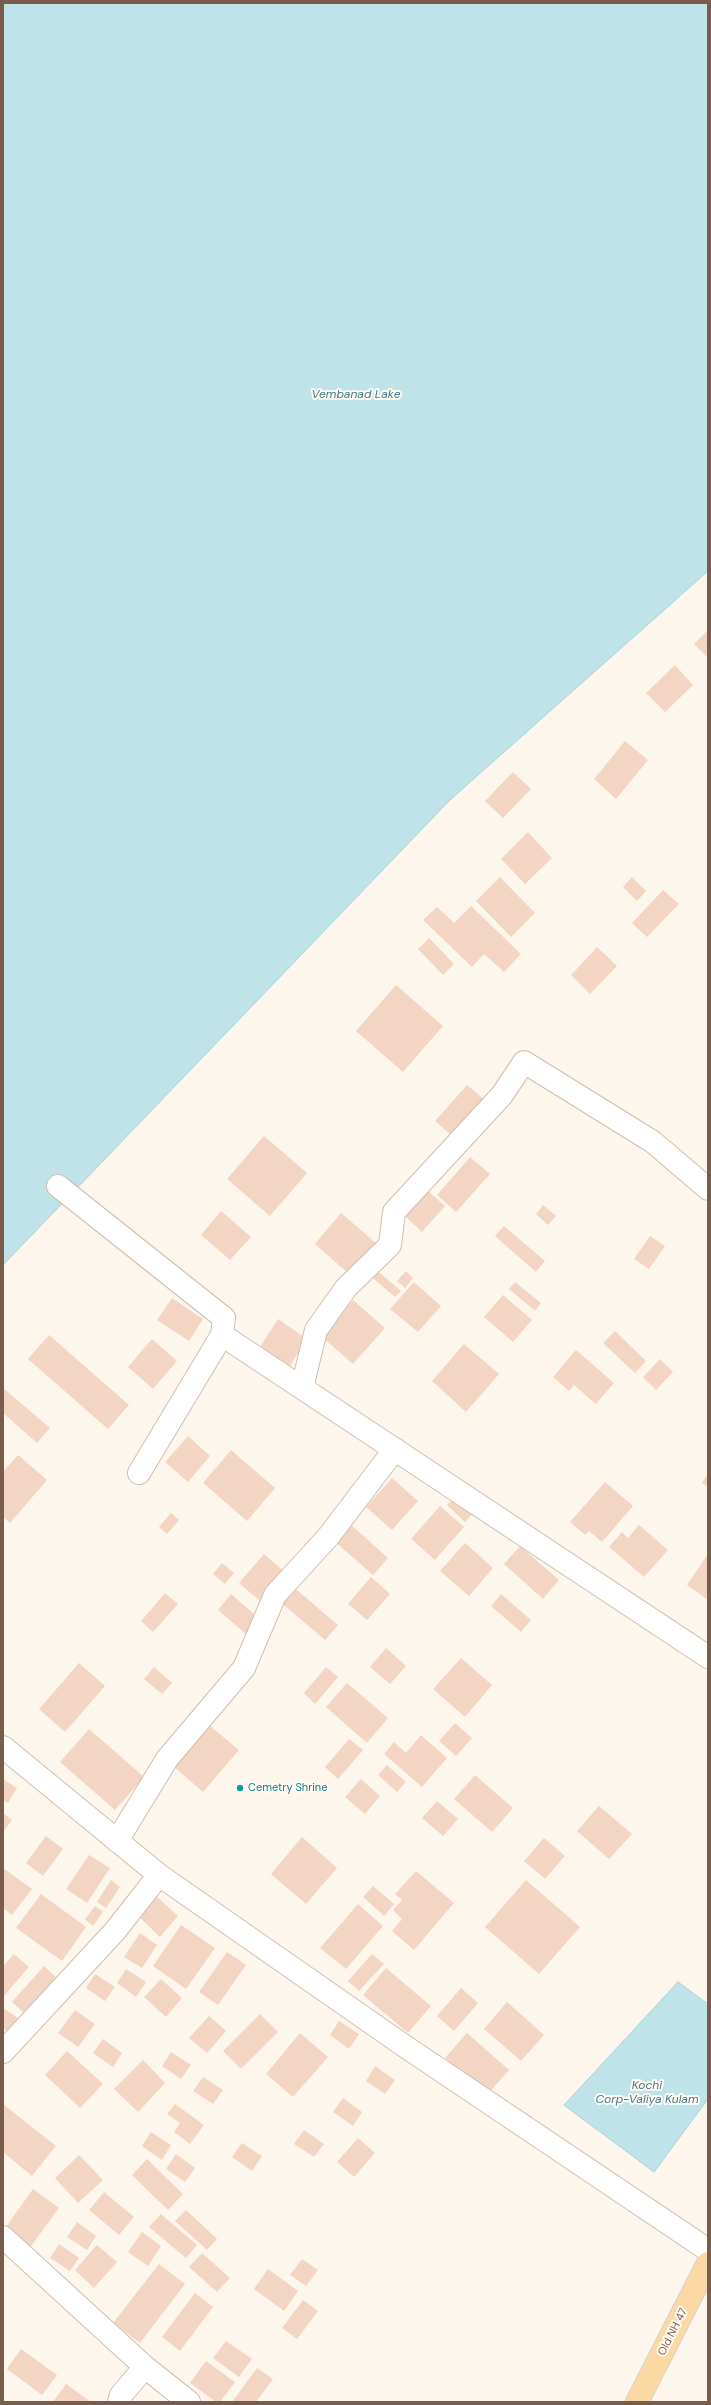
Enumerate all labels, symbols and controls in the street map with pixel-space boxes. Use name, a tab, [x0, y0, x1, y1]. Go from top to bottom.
water label: Vembanad Lake	[311, 388, 401, 402]
place label: Cemetry Shrine	[248, 1781, 327, 1795]
marker: Cemetry Shrine	[235, 1783, 245, 1793]
water label: Kochi Corp-Valiya Kulam	[595, 2079, 699, 2107]
street label: Old NH 47	[655, 2306, 691, 2358]

